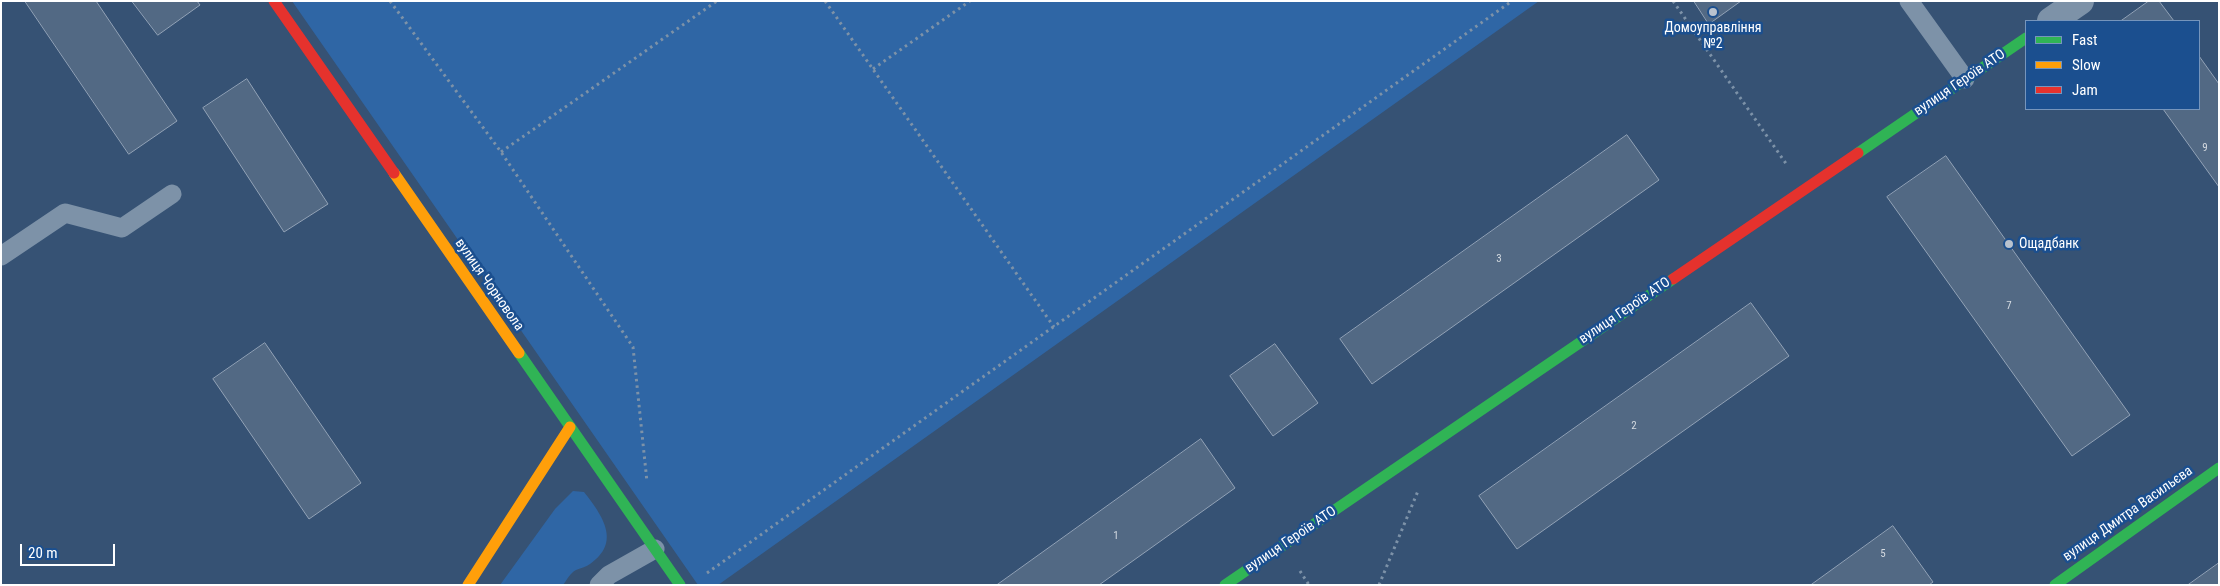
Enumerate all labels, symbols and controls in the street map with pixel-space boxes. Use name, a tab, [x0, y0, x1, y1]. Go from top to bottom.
marker: Домоуправління №2	[1707, 6, 1719, 18]
place label: Домоуправління №2	[1664, 20, 1762, 52]
legend	[2025, 20, 2200, 110]
text: Fast	[2072, 31, 2097, 49]
street label: вулиця Героїв АТО	[1911, 46, 2009, 120]
text: Slow	[2072, 56, 2101, 74]
text: Jam	[2072, 81, 2098, 99]
house number: 9	[2202, 141, 2208, 155]
street label: вулиця Чорновола	[451, 236, 527, 334]
place label: Ощадбанк	[2019, 236, 2079, 252]
marker: Ощадбанк	[2003, 238, 2015, 250]
house number: 3	[1496, 252, 1502, 266]
street label: вулиця Героїв АТО	[1576, 274, 1674, 348]
house number: 7	[2006, 299, 2012, 313]
house number: 2	[1631, 419, 1637, 433]
street label: вулиця Дмитра Васильєва	[2060, 463, 2196, 565]
street label: вулиця Героїв АТО	[1242, 503, 1340, 577]
house number: 1	[1113, 529, 1119, 543]
scale bar	[22, 534, 118, 566]
text: 20 m	[28, 544, 58, 562]
house number: 5	[1880, 547, 1886, 561]

